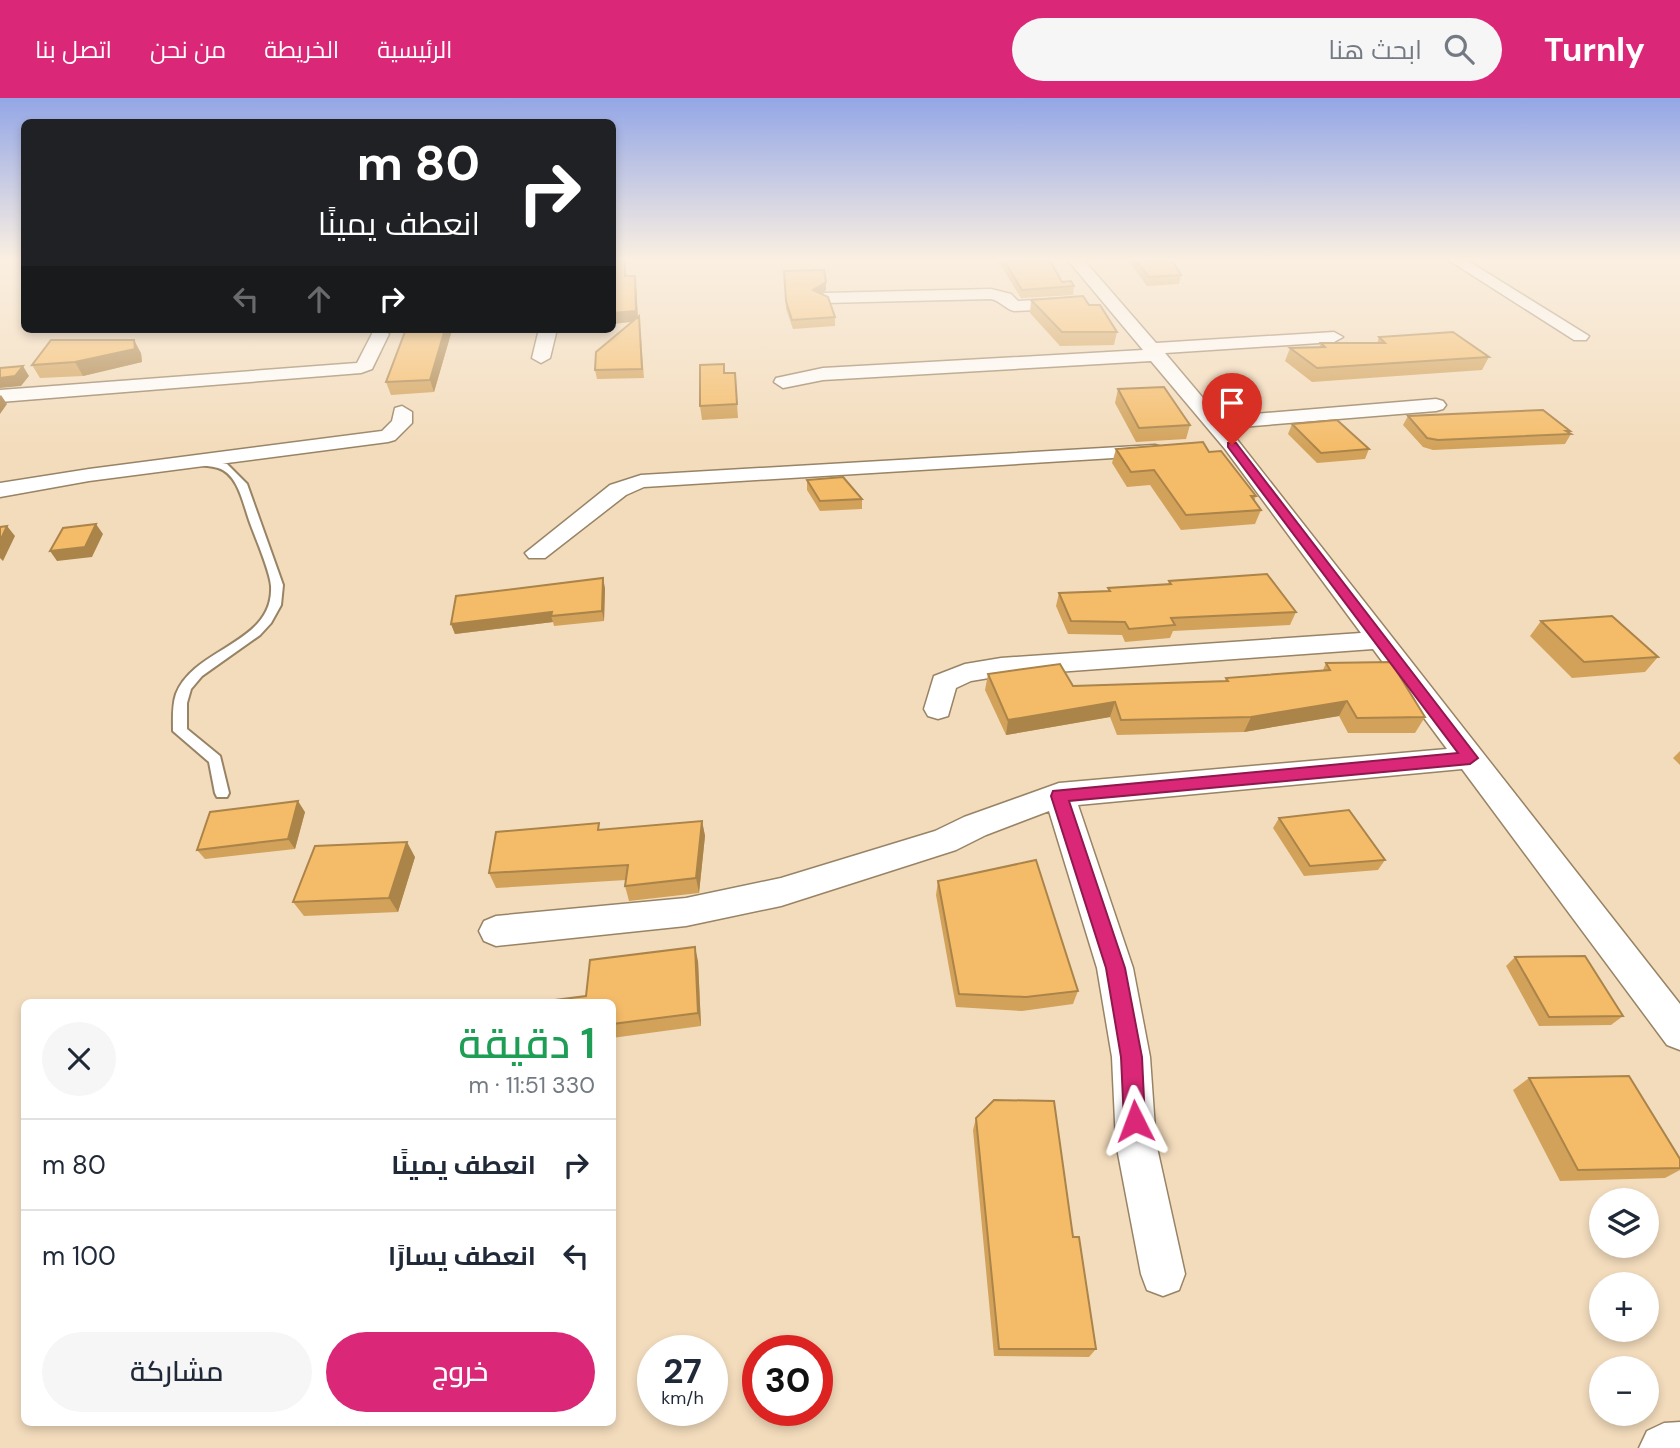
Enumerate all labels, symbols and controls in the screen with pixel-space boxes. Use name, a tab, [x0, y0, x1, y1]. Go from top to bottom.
search box	[1012, 18, 1502, 81]
text: Turnly	[1544, 28, 1645, 71]
icon: search	[1440, 30, 1478, 68]
text: ابحث هنا	[1328, 33, 1422, 67]
text: اتصل بنا	[35, 34, 112, 65]
text: من نحن	[150, 34, 226, 65]
text: الخريطة	[264, 34, 339, 65]
text: الرئيسية	[377, 34, 452, 65]
text: 80 m	[357, 131, 480, 195]
icon: right	[504, 147, 595, 238]
text: انعطف يمينًا	[318, 203, 480, 245]
icon: left	[227, 280, 265, 318]
icon: ahead	[300, 280, 338, 318]
icon: right	[373, 280, 411, 318]
pin	[1202, 373, 1262, 445]
icon: arrive	[1213, 384, 1251, 422]
text: 1 دقيقة	[458, 1016, 595, 1071]
button: close	[42, 1022, 116, 1096]
text: 330 m · 11:51	[468, 1070, 595, 1100]
position arrow	[1098, 1084, 1172, 1158]
icon: right	[557, 1146, 595, 1184]
text: 80 m	[42, 1148, 106, 1182]
text: انعطف يمينًا	[391, 1148, 536, 1182]
map controls	[1589, 1188, 1659, 1426]
button: layers	[1589, 1188, 1659, 1258]
icon: left	[557, 1237, 595, 1275]
text: 100 m	[42, 1239, 116, 1273]
text: انعطف يسارًا	[388, 1239, 536, 1273]
button: +	[1589, 1272, 1659, 1342]
button: مشاركة	[42, 1332, 312, 1412]
button: خروج	[326, 1332, 595, 1412]
speed limit sign: 30	[742, 1335, 833, 1426]
text: 27	[663, 1348, 702, 1394]
button: −	[1589, 1356, 1659, 1426]
text: km/h	[661, 1386, 704, 1410]

